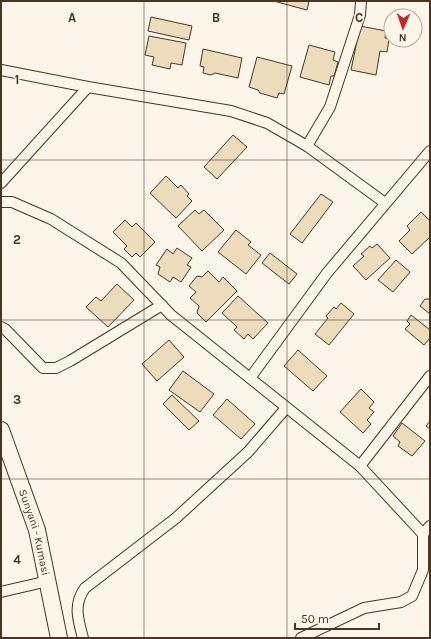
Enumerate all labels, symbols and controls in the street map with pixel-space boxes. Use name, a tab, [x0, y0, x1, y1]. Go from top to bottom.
north arrow	[383, 8, 423, 48]
text: A	[68, 10, 76, 25]
text: B	[212, 10, 220, 25]
text: C	[355, 10, 363, 25]
text: N	[398, 31, 407, 44]
text: 1	[15, 72, 19, 87]
text: 2	[13, 232, 21, 247]
text: 3	[13, 392, 21, 407]
street label: Sunyani - Kumasi	[16, 488, 52, 577]
text: 4	[13, 552, 21, 567]
scale bar	[295, 605, 379, 631]
text: 50 m	[301, 612, 329, 626]

